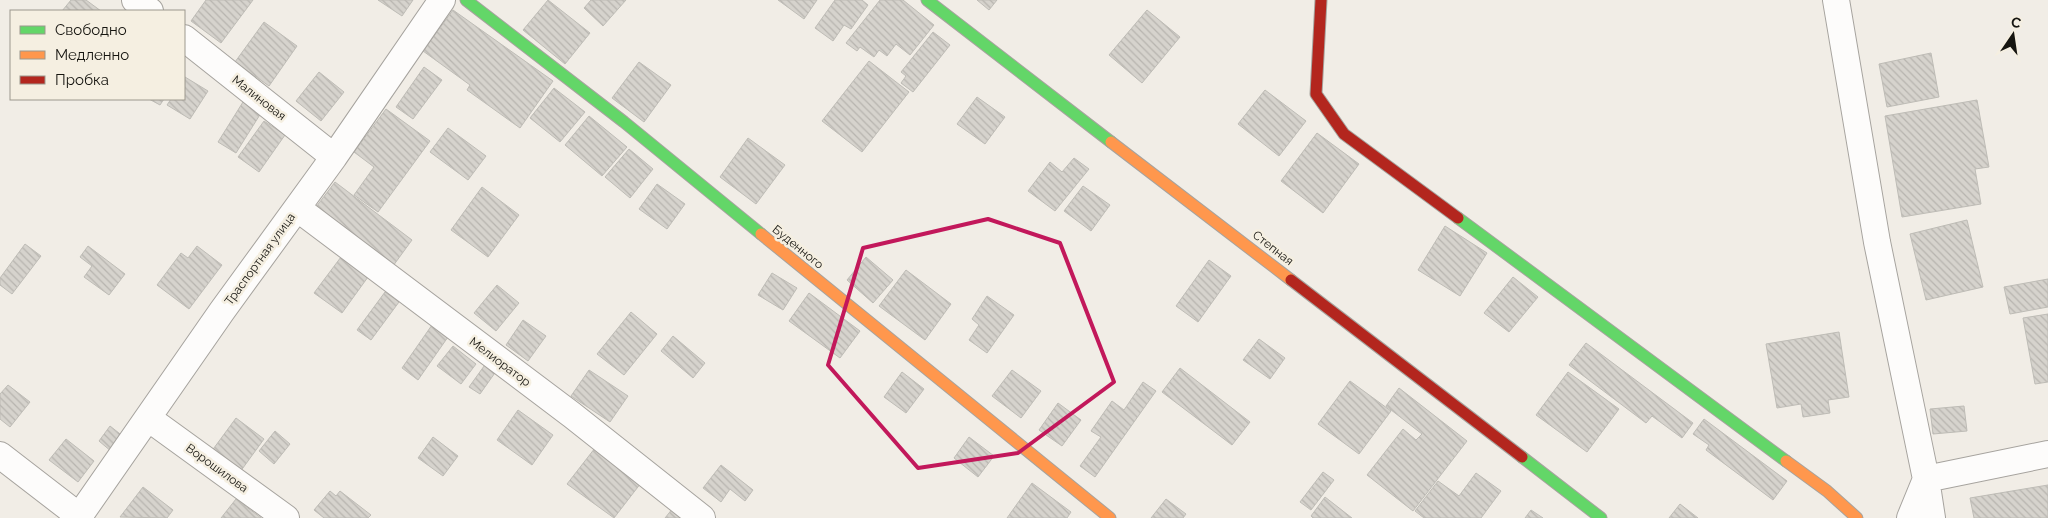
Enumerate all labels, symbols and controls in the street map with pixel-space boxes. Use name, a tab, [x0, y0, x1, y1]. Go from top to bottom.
legend	[10, 10, 185, 100]
north arrow	[1988, 10, 2038, 60]
text: С	[2009, 13, 2023, 31]
text: Свободно	[55, 21, 127, 39]
text: Медленно	[55, 46, 129, 64]
text: Пробка	[55, 71, 109, 89]
street label: Малиновая	[229, 73, 289, 123]
street label: Траспортная улица	[222, 210, 298, 308]
street label: Буденного	[770, 222, 826, 272]
street label: Степная	[1250, 228, 1296, 268]
street label: Мелиоратор	[467, 335, 533, 389]
street label: Ворошилова	[183, 441, 251, 495]

